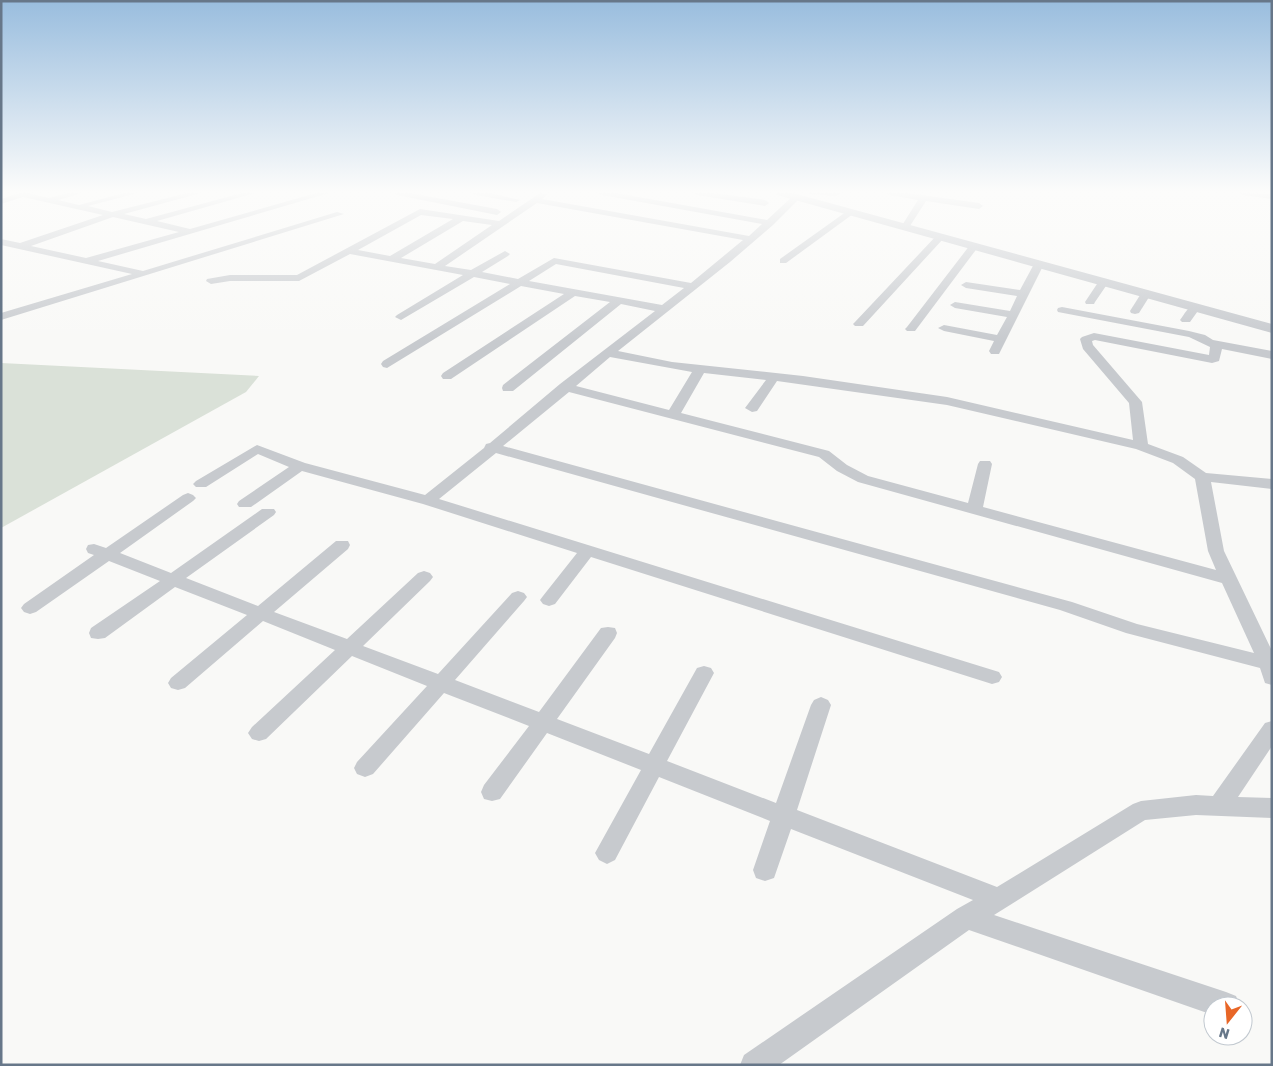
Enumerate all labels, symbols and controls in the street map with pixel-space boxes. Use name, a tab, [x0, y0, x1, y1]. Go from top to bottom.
north arrow	[1203, 996, 1253, 1046]
text: N	[1217, 1023, 1232, 1043]

